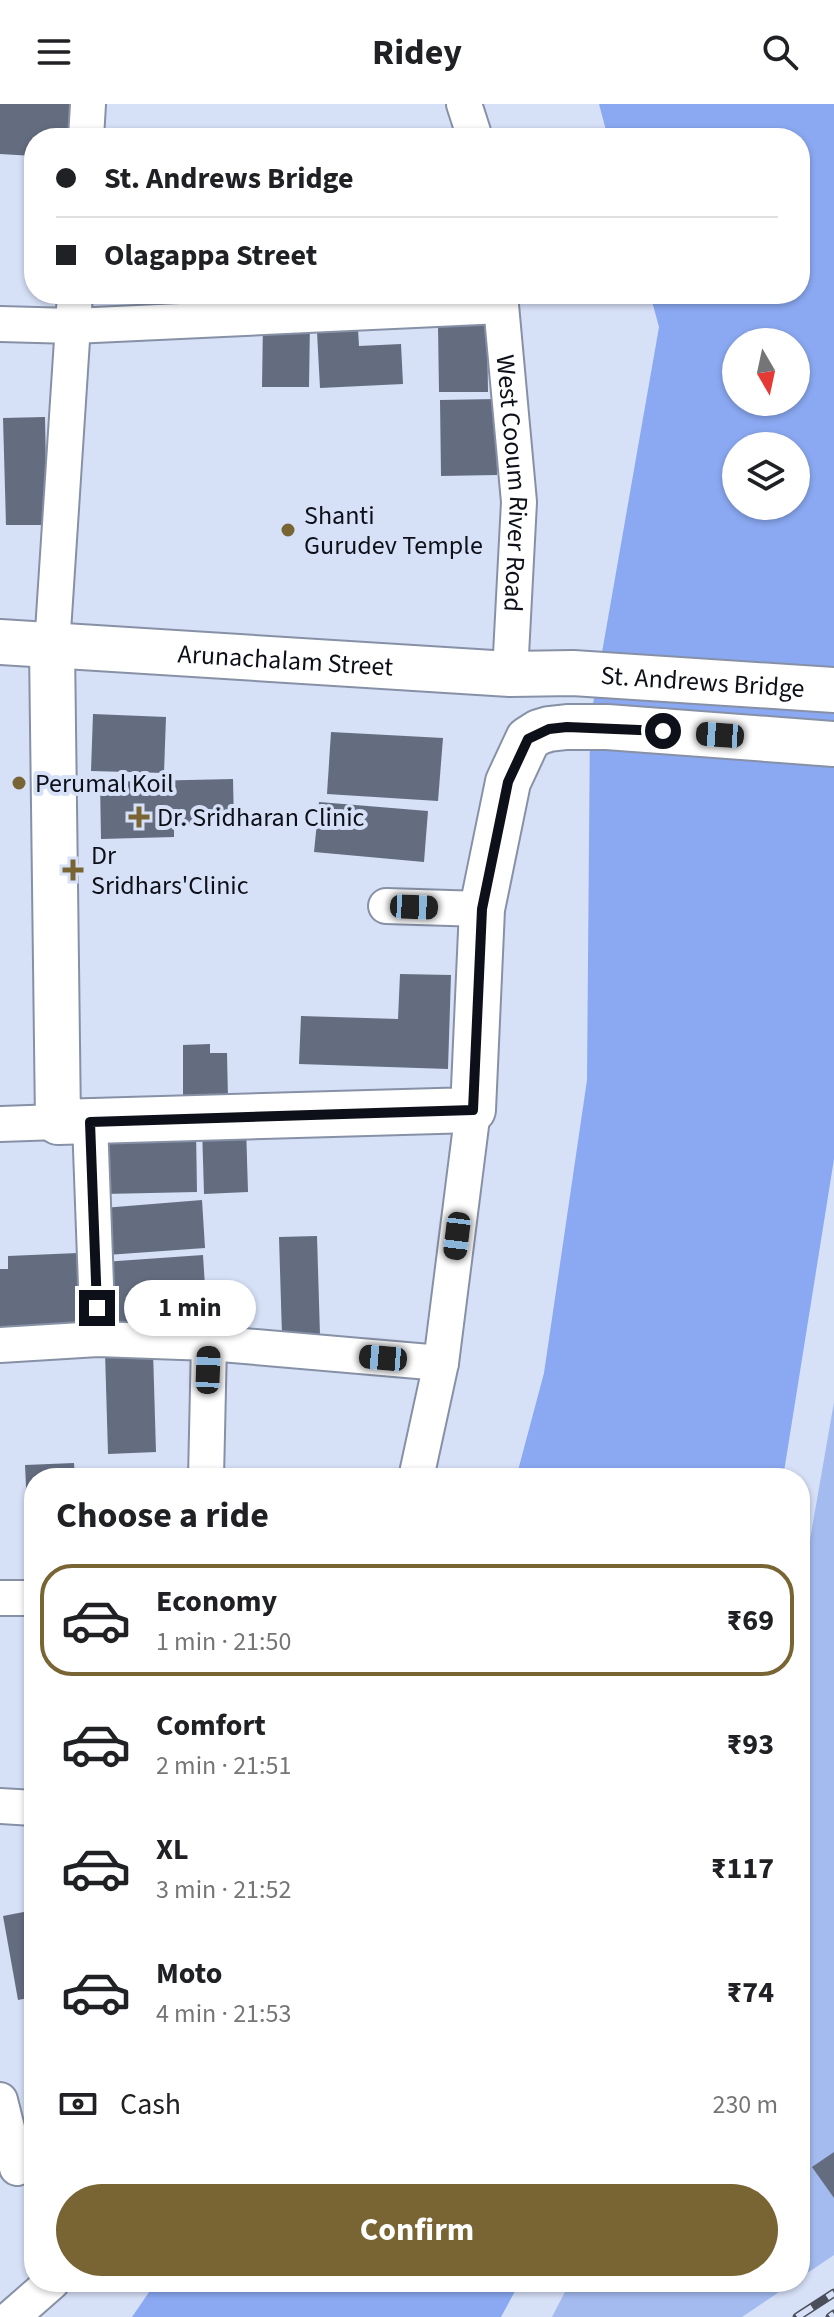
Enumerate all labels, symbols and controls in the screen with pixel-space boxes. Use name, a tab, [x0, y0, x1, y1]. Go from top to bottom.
text: Ridey	[372, 27, 462, 78]
icon: menu	[32, 30, 76, 74]
icon: search	[758, 30, 802, 74]
text: St. Andrews Bridge	[104, 157, 354, 200]
text: Olagappa Street	[104, 234, 317, 277]
north arrow	[722, 328, 810, 416]
map controls	[722, 328, 810, 520]
street label: West Cooum River Road	[487, 353, 537, 613]
button: layers	[722, 432, 810, 520]
place label: Shanti Gurudev Temple	[304, 497, 483, 564]
marker: Shanti Gurudev Temple	[279, 521, 297, 539]
street label: Arunachalam Street	[177, 635, 394, 686]
street label: St. Andrews Bridge	[600, 657, 806, 707]
route start	[645, 713, 681, 749]
car	[695, 721, 745, 749]
place label: Perumal Koil	[35, 765, 174, 802]
marker: Perumal Koil	[10, 774, 28, 792]
place label: Dr. Sridharan Clinic	[157, 799, 365, 836]
marker: Dr. Sridharan Clinic	[128, 806, 150, 828]
place label: Dr Sridhars'Clinic	[91, 837, 249, 904]
marker: Dr Sridhars'Clinic	[62, 859, 84, 881]
car	[390, 894, 438, 920]
car	[442, 1211, 472, 1261]
callout: 1 min	[125, 1280, 257, 1336]
text: 1 min	[158, 1289, 222, 1326]
route end	[79, 1290, 115, 1326]
car	[358, 1344, 408, 1372]
car	[195, 1346, 221, 1394]
text: Choose a ride	[56, 1490, 269, 1541]
text: Economy	[156, 1580, 277, 1623]
icon: car	[60, 1584, 132, 1656]
text: ₹69	[726, 1599, 774, 1642]
text: 1 min · 21:50	[156, 1623, 291, 1660]
text: Comfort	[156, 1704, 266, 1747]
icon: car	[60, 1708, 132, 1780]
text: ₹93	[726, 1723, 774, 1766]
text: 2 min · 21:51	[156, 1747, 291, 1784]
text: XL	[156, 1828, 189, 1871]
icon: car	[60, 1832, 132, 1904]
text: ₹117	[711, 1847, 774, 1890]
text: 3 min · 21:52	[156, 1871, 291, 1908]
text: Moto	[156, 1952, 222, 1995]
icon: car	[60, 1956, 132, 2028]
text: ₹74	[726, 1971, 774, 2014]
text: 4 min · 21:53	[156, 1995, 291, 2032]
icon: cash	[56, 2082, 100, 2126]
text: Cash	[120, 2083, 181, 2126]
text: 230 m	[712, 2086, 778, 2123]
button: Confirm	[56, 2184, 778, 2276]

